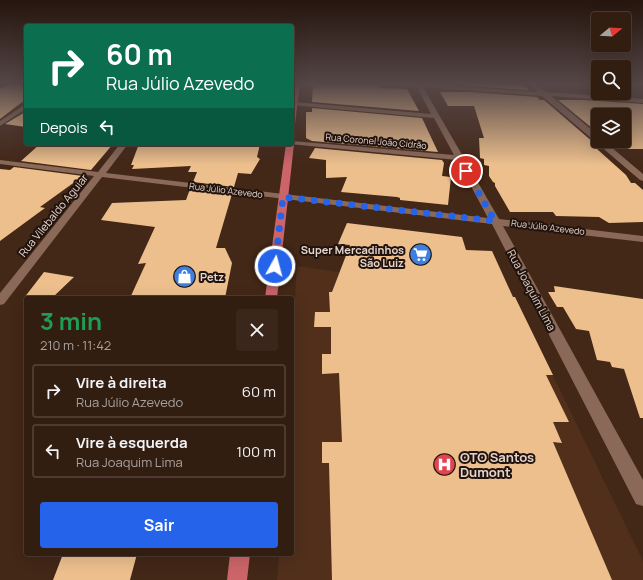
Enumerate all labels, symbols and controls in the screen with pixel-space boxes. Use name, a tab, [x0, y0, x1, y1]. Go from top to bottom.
north arrow	[591, 12, 631, 52]
map controls	[591, 12, 631, 148]
text: 60 m	[106, 35, 173, 73]
icon: right	[40, 40, 92, 92]
button: search	[591, 60, 631, 100]
text: Rua Júlio Azevedo	[106, 71, 254, 95]
button: layers	[591, 108, 631, 148]
icon: left	[96, 116, 118, 138]
text: Depois	[40, 117, 88, 138]
street label: Rua Coronel João Cidrão	[325, 130, 427, 152]
pin	[449, 154, 483, 188]
icon: arrive	[455, 160, 477, 182]
street label: Rua Vilebaldo Aguiar	[15, 170, 91, 260]
street label: Rua Júlio Azevedo	[188, 179, 264, 201]
street label: Rua Júlio Azevedo	[510, 216, 586, 238]
place label: Super Mercadinhos São Luiz	[301, 242, 404, 270]
supermarket icon: Super Mercadinhos São Luiz	[407, 242, 433, 268]
position arrow	[254, 245, 296, 287]
street label: Rua Joaquim Lima	[504, 247, 560, 333]
shop icon: Petz	[172, 263, 198, 289]
place label: Petz	[200, 269, 224, 284]
text: 3 min	[40, 304, 102, 337]
button: close	[236, 309, 278, 351]
text: 210 m · 11:42	[40, 336, 111, 354]
text: Vire à direita	[76, 372, 167, 393]
icon: right	[42, 380, 64, 402]
text: 60 m	[242, 381, 276, 402]
text: Rua Júlio Azevedo	[76, 393, 183, 411]
text: Vire à esquerda	[76, 432, 188, 453]
icon: left	[42, 440, 64, 462]
text: 100 m	[236, 441, 276, 462]
place label: OTO Santos Dumont	[460, 448, 534, 481]
hospital icon: OTO Santos Dumont	[431, 451, 457, 477]
text: Rua Joaquim Lima	[76, 453, 183, 471]
button: Sair	[40, 502, 278, 548]

